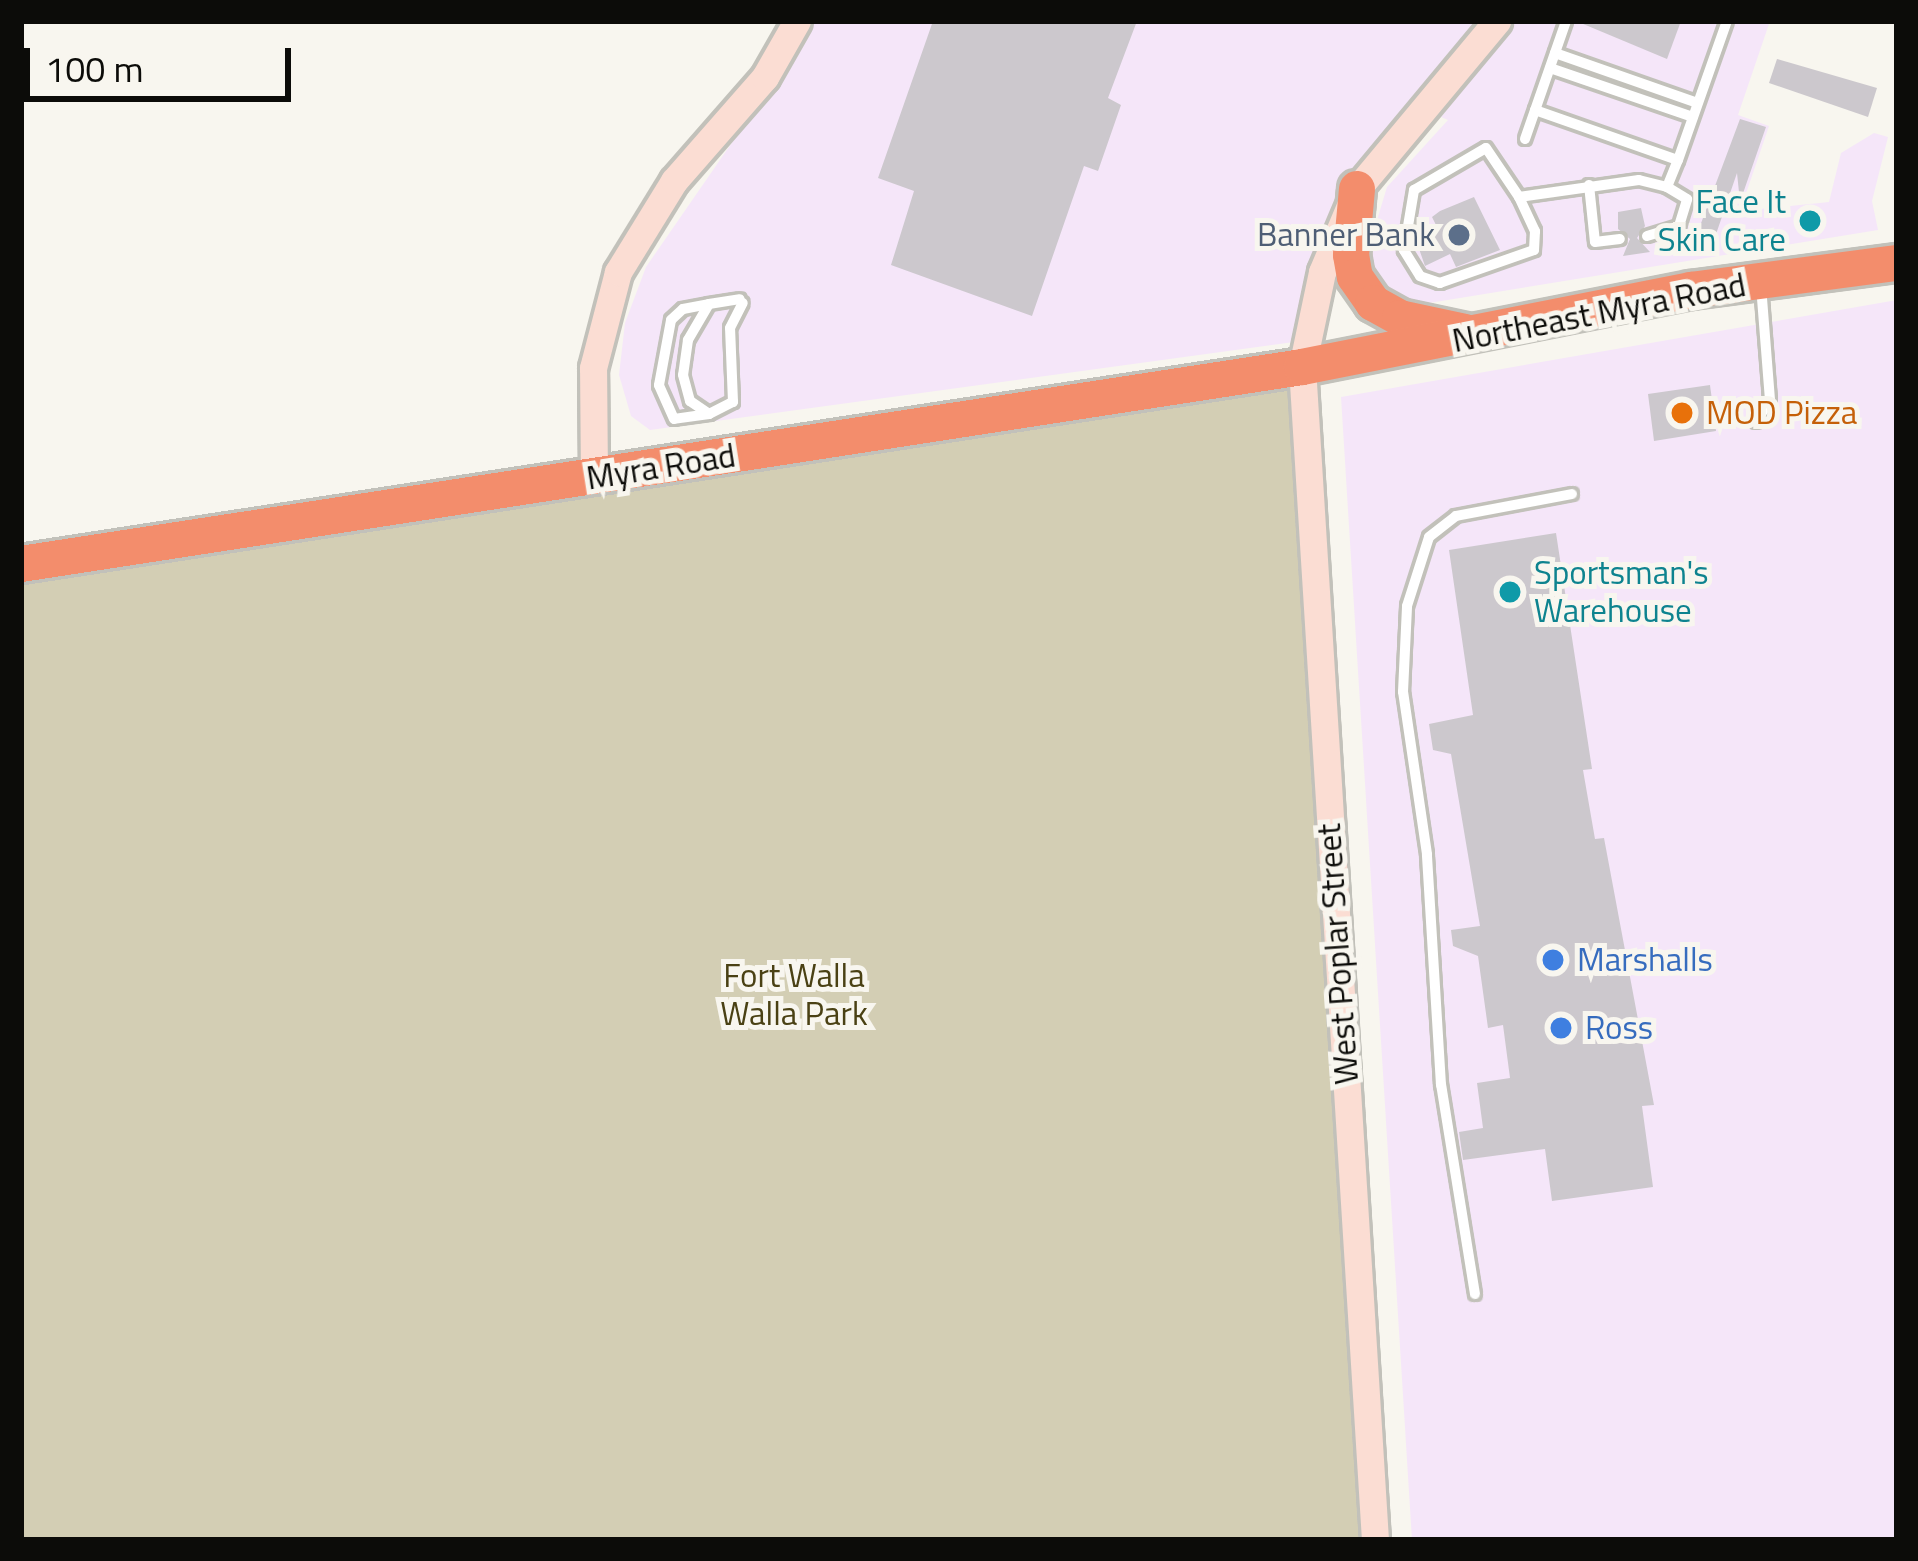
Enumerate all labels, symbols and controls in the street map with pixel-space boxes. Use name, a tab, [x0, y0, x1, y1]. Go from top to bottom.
scale bar	[30, 24, 297, 98]
text: 100 m	[45, 41, 144, 96]
place label: Face It Skin Care	[1658, 182, 1786, 260]
marker: Face It Skin Care	[1797, 208, 1823, 234]
place label: Banner Bank	[1257, 215, 1435, 255]
marker: Banner Bank	[1446, 222, 1472, 248]
street label: Northeast Myra Road	[1449, 265, 1749, 361]
place label: MOD Pizza	[1706, 393, 1857, 433]
marker: MOD Pizza	[1669, 400, 1695, 426]
street label: Myra Road	[584, 436, 738, 498]
place label: Sportsman's Warehouse	[1534, 553, 1709, 631]
marker: Sportsman's Warehouse	[1497, 579, 1523, 605]
street label: West Poplar Street	[1309, 822, 1367, 1086]
place label: Marshalls	[1577, 940, 1713, 980]
marker: Marshalls	[1540, 947, 1566, 973]
park label: Fort Walla Walla Park	[720, 956, 868, 1034]
place label: Ross	[1585, 1008, 1653, 1048]
marker: Ross	[1548, 1015, 1574, 1041]

